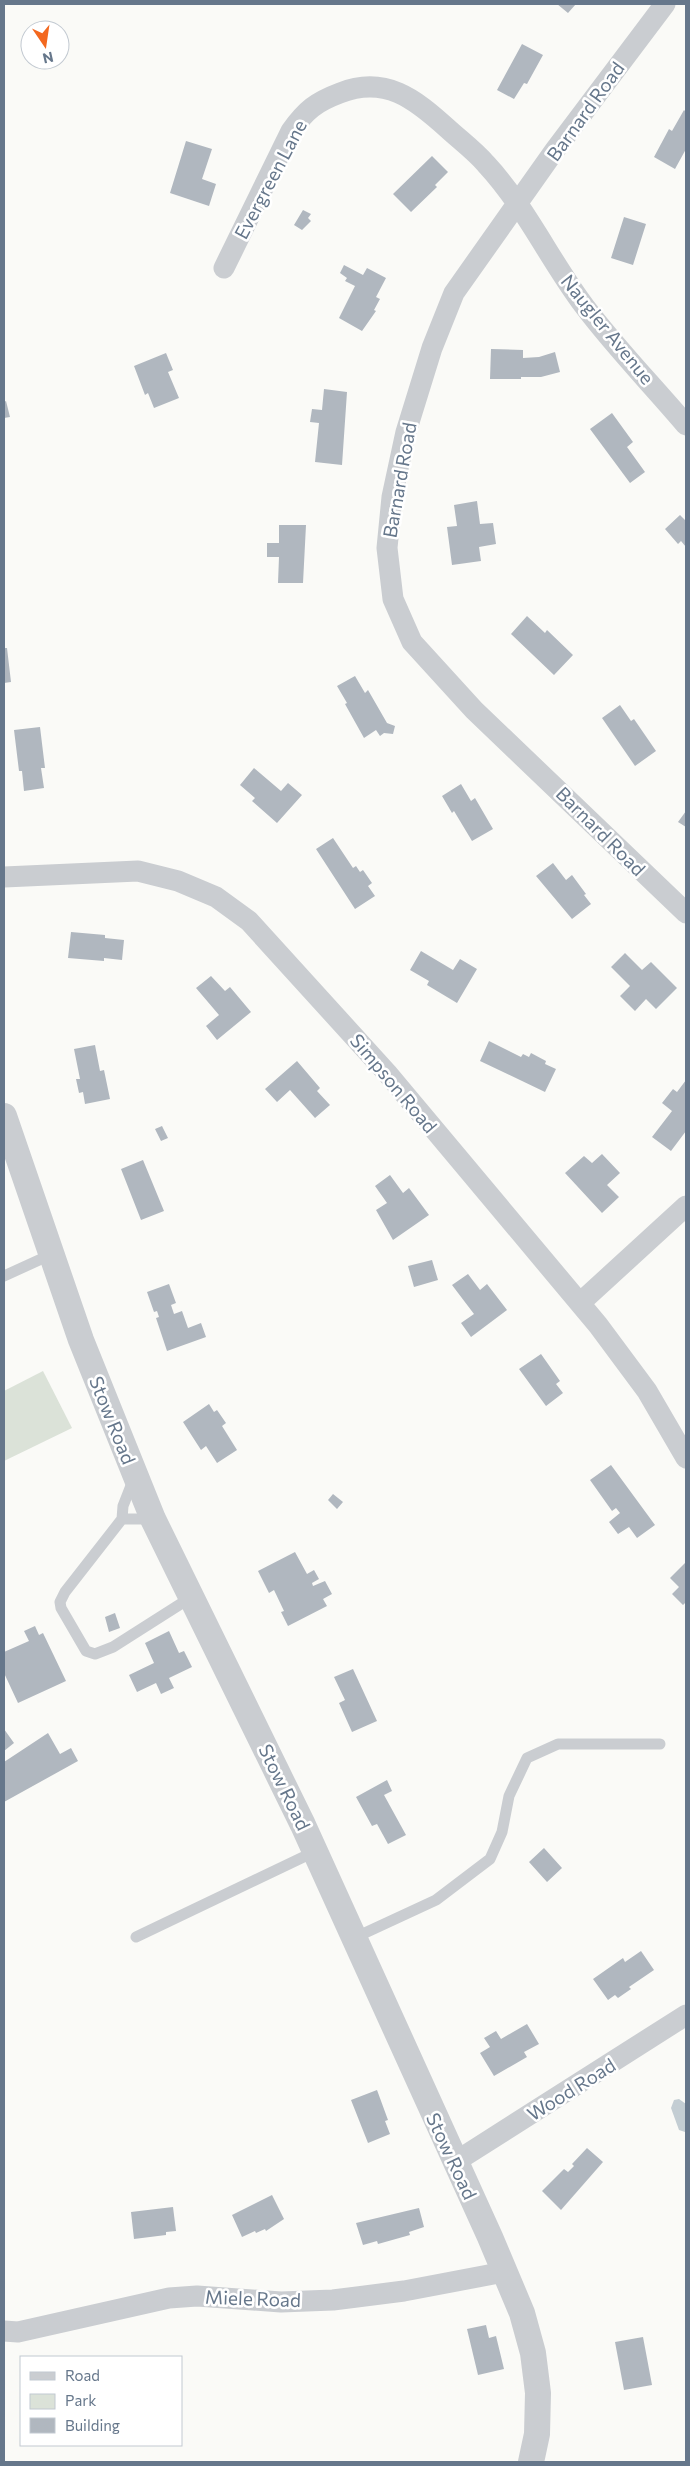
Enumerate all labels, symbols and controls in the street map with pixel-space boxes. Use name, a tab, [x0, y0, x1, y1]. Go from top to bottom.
north arrow	[20, 20, 70, 70]
text: N	[41, 49, 55, 68]
street label: Barnard Road	[541, 57, 629, 165]
street label: Evergreen Lane	[229, 115, 311, 243]
street label: Naugler Avenue	[557, 269, 659, 389]
street label: Barnard Road	[378, 420, 420, 540]
street label: Barnard Road	[552, 782, 650, 880]
street label: Simpson Road	[346, 1029, 442, 1137]
street label: Stow Road	[85, 1373, 141, 1467]
street label: Stow Road	[254, 1740, 316, 1834]
street label: Wood Road	[523, 2053, 619, 2125]
street label: Stow Road	[422, 2109, 482, 2203]
street label: Miele Road	[205, 2285, 301, 2311]
legend	[20, 2356, 182, 2446]
text: Road	[65, 2366, 100, 2384]
text: Park	[65, 2391, 96, 2409]
text: Building	[65, 2416, 120, 2434]

